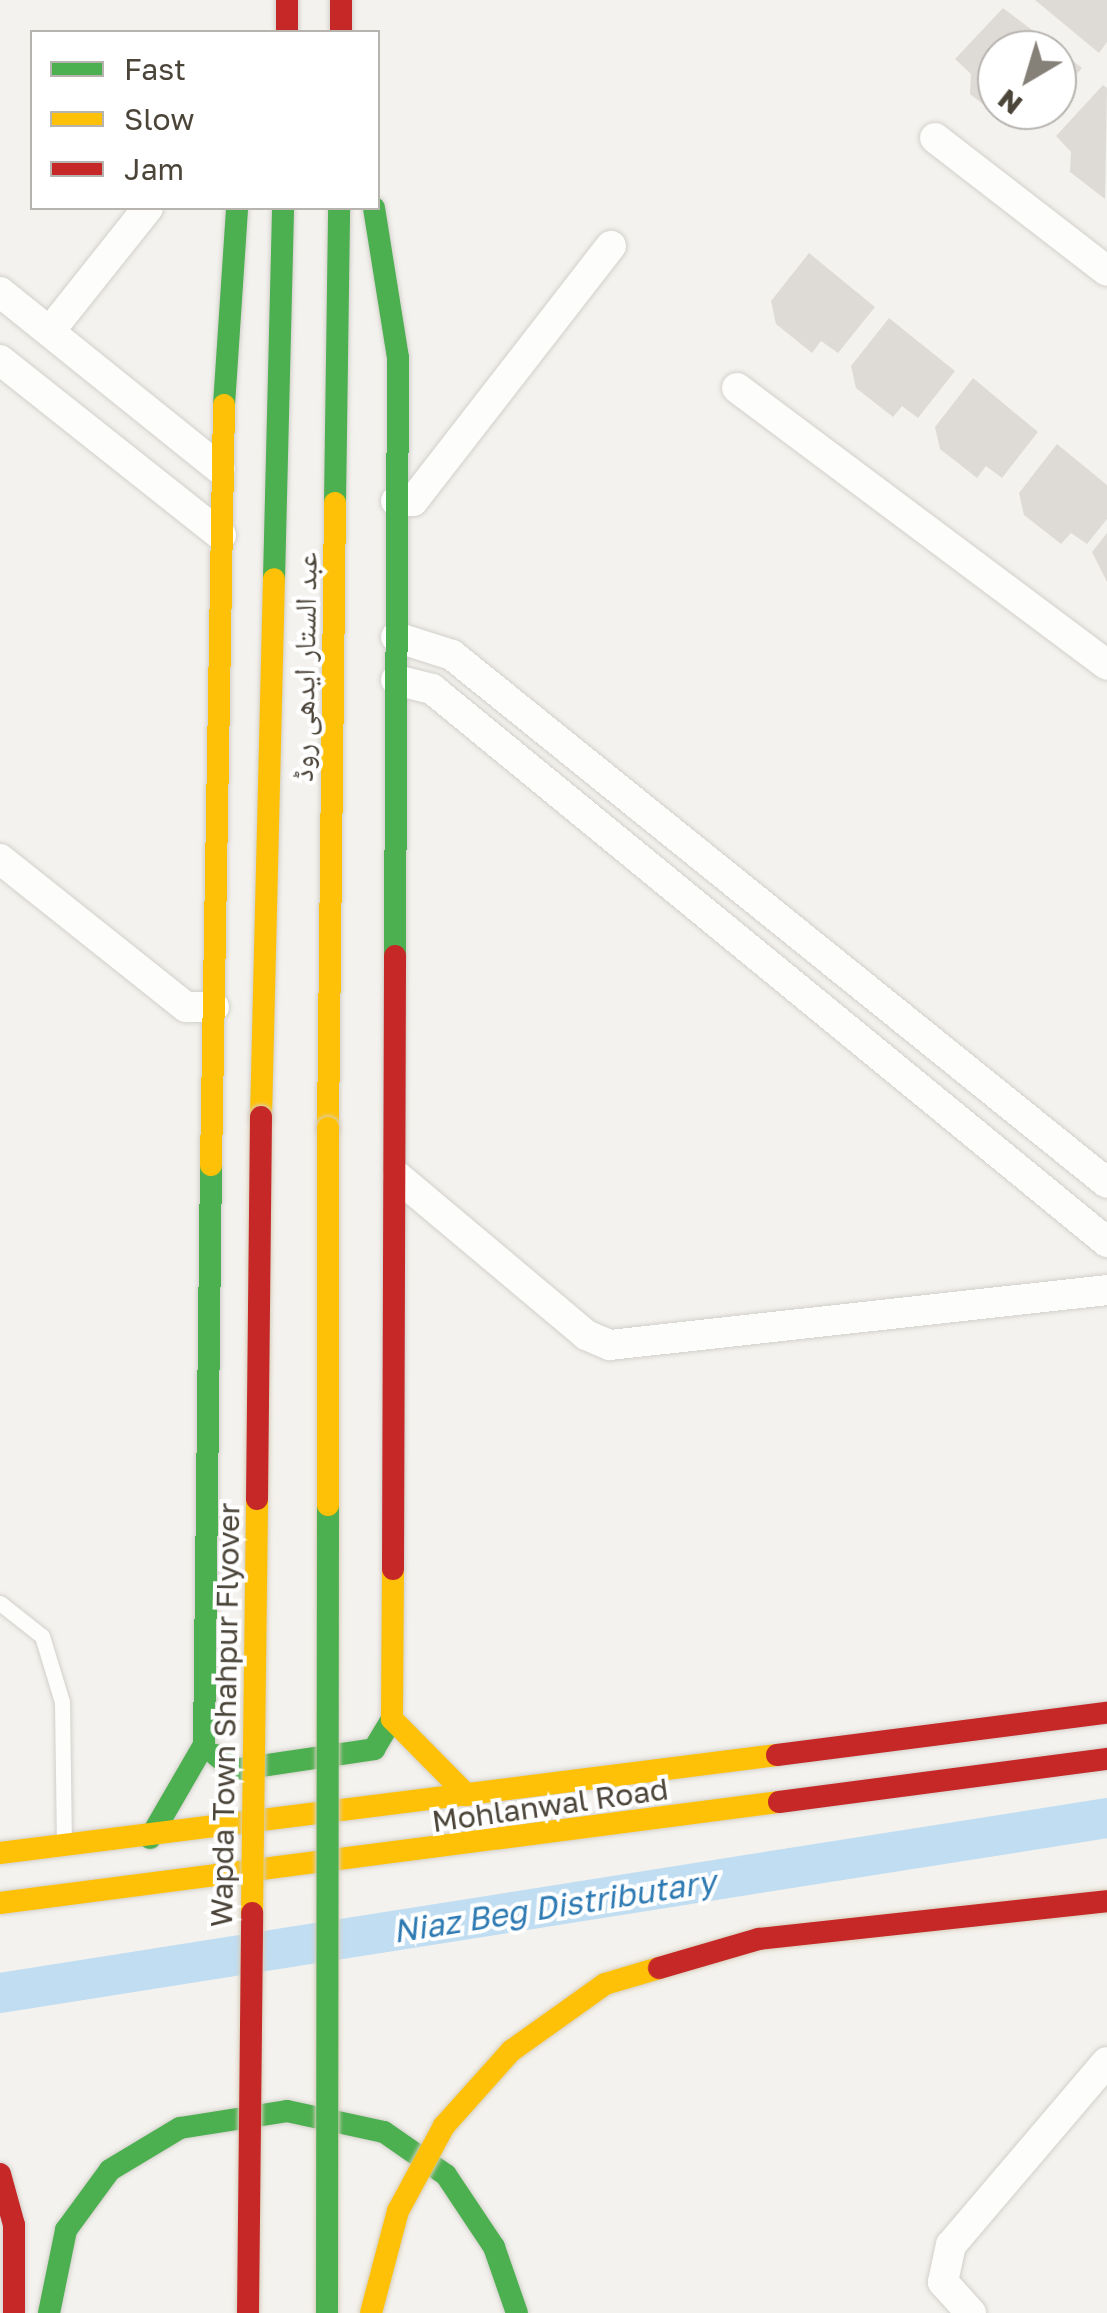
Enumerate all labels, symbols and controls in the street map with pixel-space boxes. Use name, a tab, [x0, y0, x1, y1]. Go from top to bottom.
legend	[30, 30, 380, 210]
north arrow	[977, 30, 1077, 130]
text: Fast	[124, 51, 186, 87]
text: N	[991, 83, 1028, 122]
text: Slow	[124, 101, 195, 137]
text: Jam	[124, 151, 184, 187]
street label: عبد الستار ایدھی روڈ	[284, 552, 324, 782]
street label: Wapda Town Shahpur Flyover	[203, 1503, 247, 1927]
street label: Mohlanwal Road	[430, 1771, 670, 1839]
water label: Niaz Beg Distributary	[390, 1862, 718, 1950]

